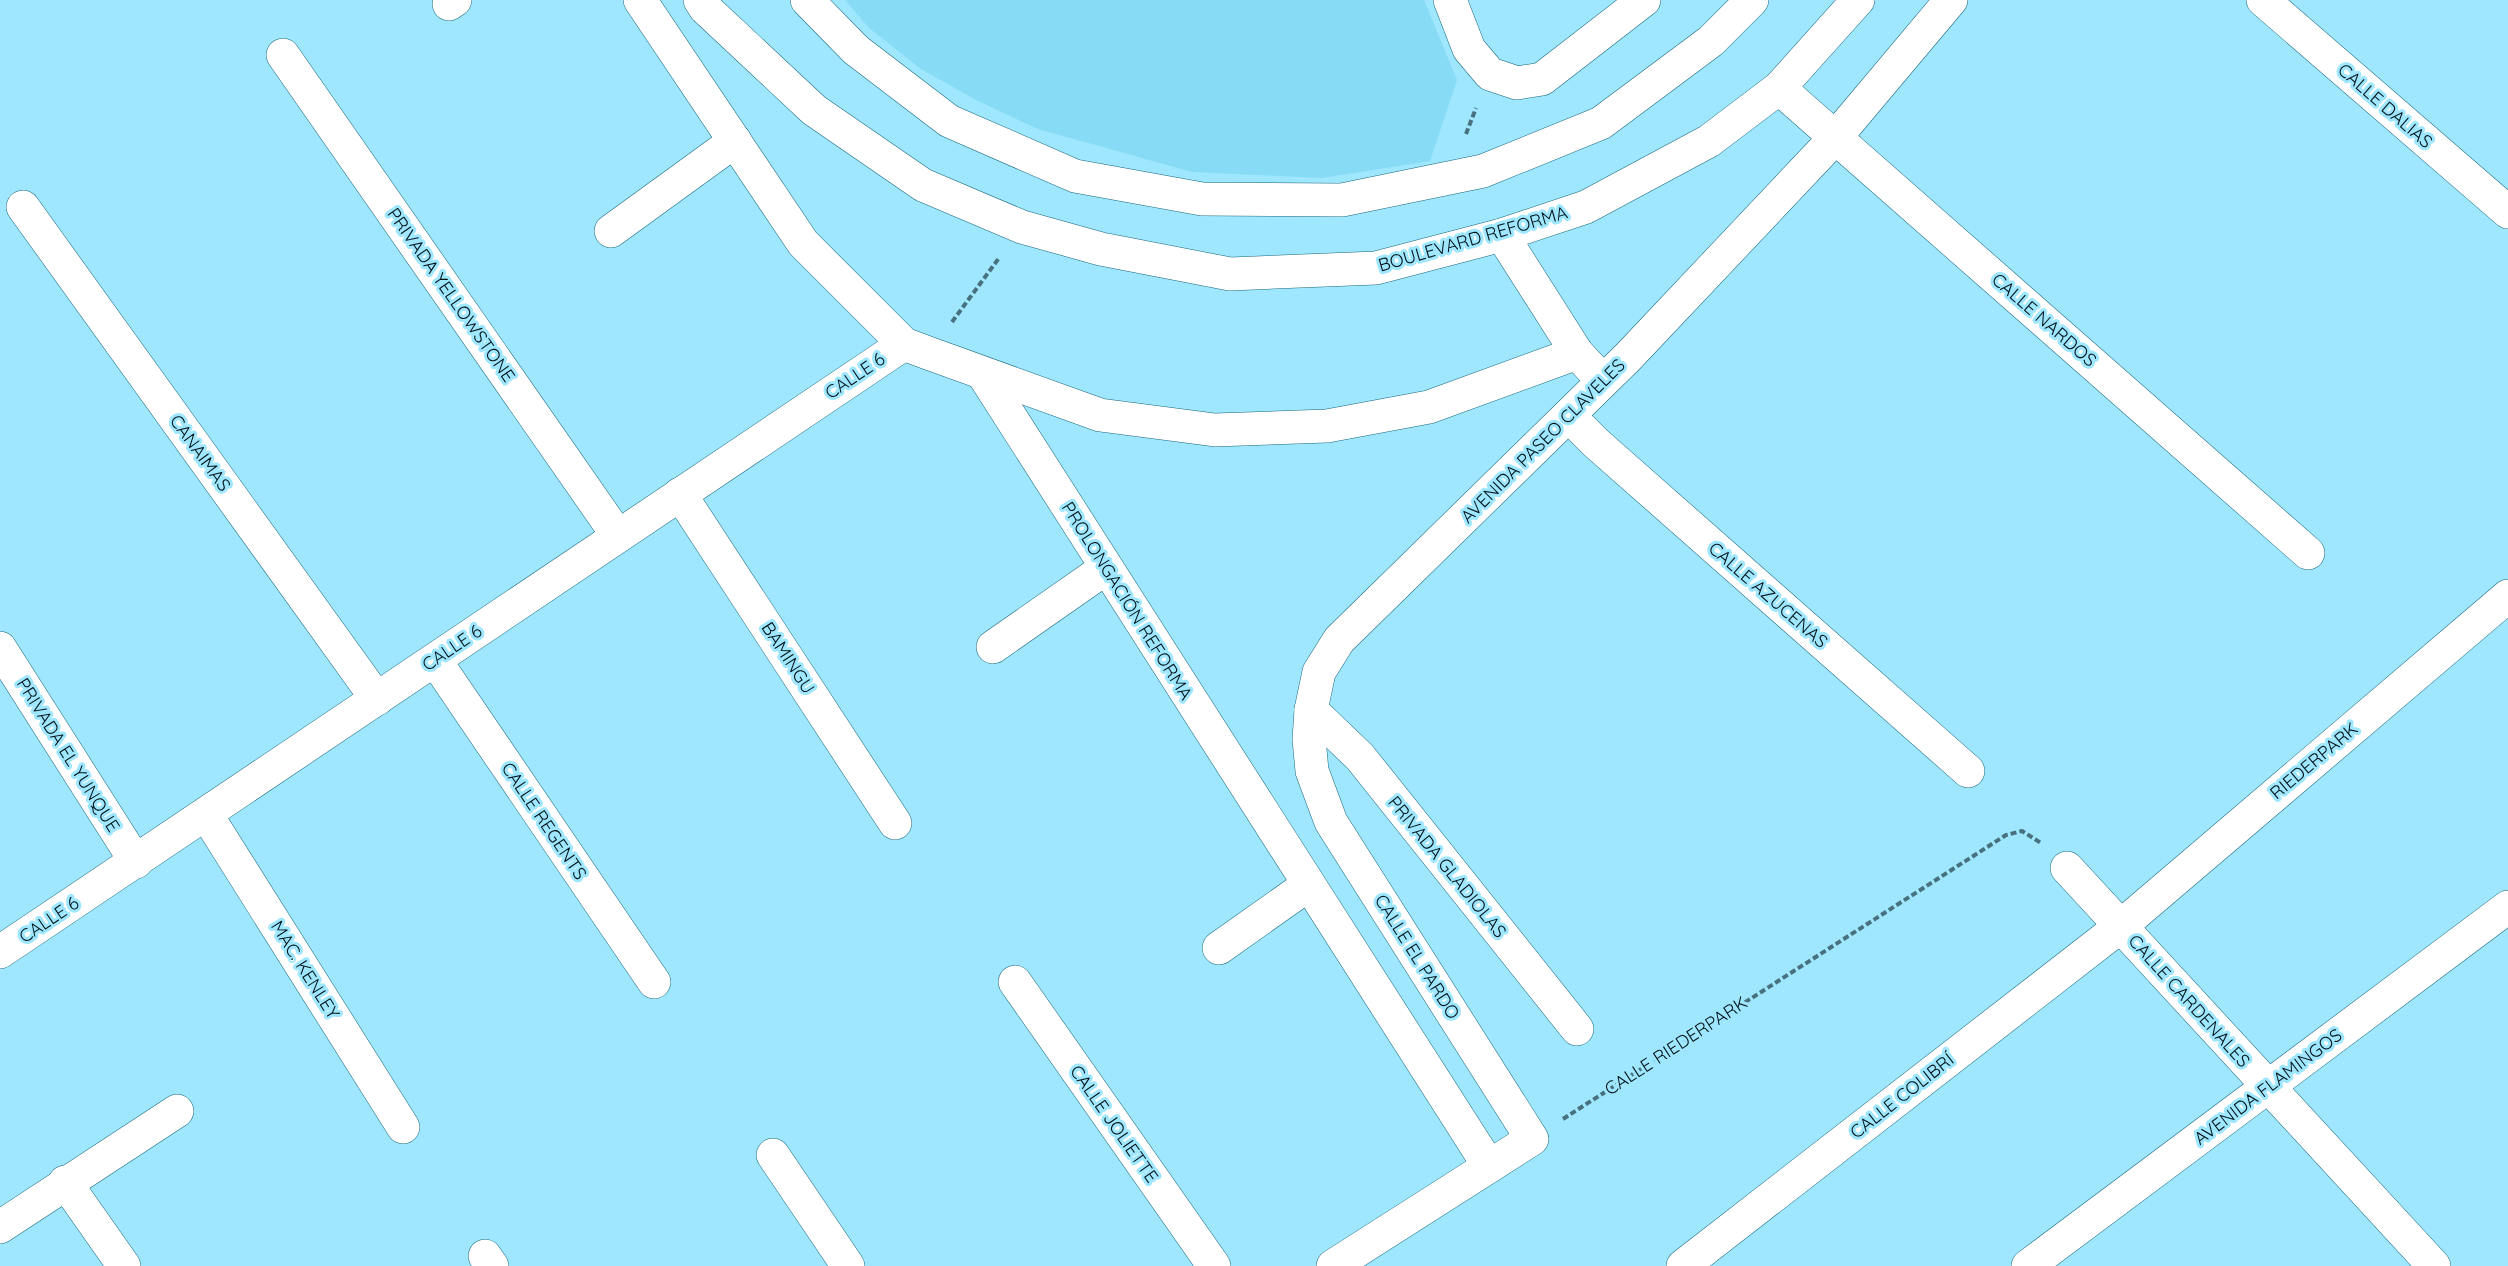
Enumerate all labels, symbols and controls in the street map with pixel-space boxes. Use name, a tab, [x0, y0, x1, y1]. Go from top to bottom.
street label: CALLE DALIAS	[2333, 58, 2437, 153]
street label: BOULEVARD REFORMA	[1376, 200, 1570, 277]
street label: PRIVADA YELLOWSTONE	[382, 203, 520, 386]
street label: CALLE NARDOS	[1987, 268, 2101, 371]
street label: CALLE 6	[820, 347, 889, 404]
street label: AVENIDA PASEO CLAVELES	[1456, 354, 1630, 528]
street label: CANAIMAS	[165, 410, 236, 496]
street label: PROLONGACIÓN REFORMA	[1057, 497, 1198, 704]
street label: CALLE AZUCENAS	[1704, 537, 1833, 653]
street label: BAMINGU	[757, 617, 820, 698]
street label: CALLE 6	[417, 619, 486, 676]
street label: PRIVADA EL YUNQUE	[12, 673, 125, 836]
street label: RIEDERPARK	[2265, 717, 2362, 804]
street label: CALLE REGENTS	[497, 758, 592, 884]
street label: PRIVADA GLADIOLAS	[1383, 791, 1512, 942]
street label: CALLE EL PARDO	[1370, 890, 1465, 1023]
street label: CALLE 6	[14, 891, 83, 948]
street label: MAC. KENLEY	[266, 916, 345, 1023]
street label: CALLE CARDENALES	[2124, 929, 2255, 1072]
street label: CALLE RIEDERPARK	[1600, 991, 1751, 1100]
street label: AVENIDA FLAMINGOS	[2189, 1023, 2346, 1150]
street label: CALLE COLIBRÍ	[1845, 1048, 1959, 1143]
street label: CALLE JOLIETTE	[1065, 1060, 1164, 1187]

